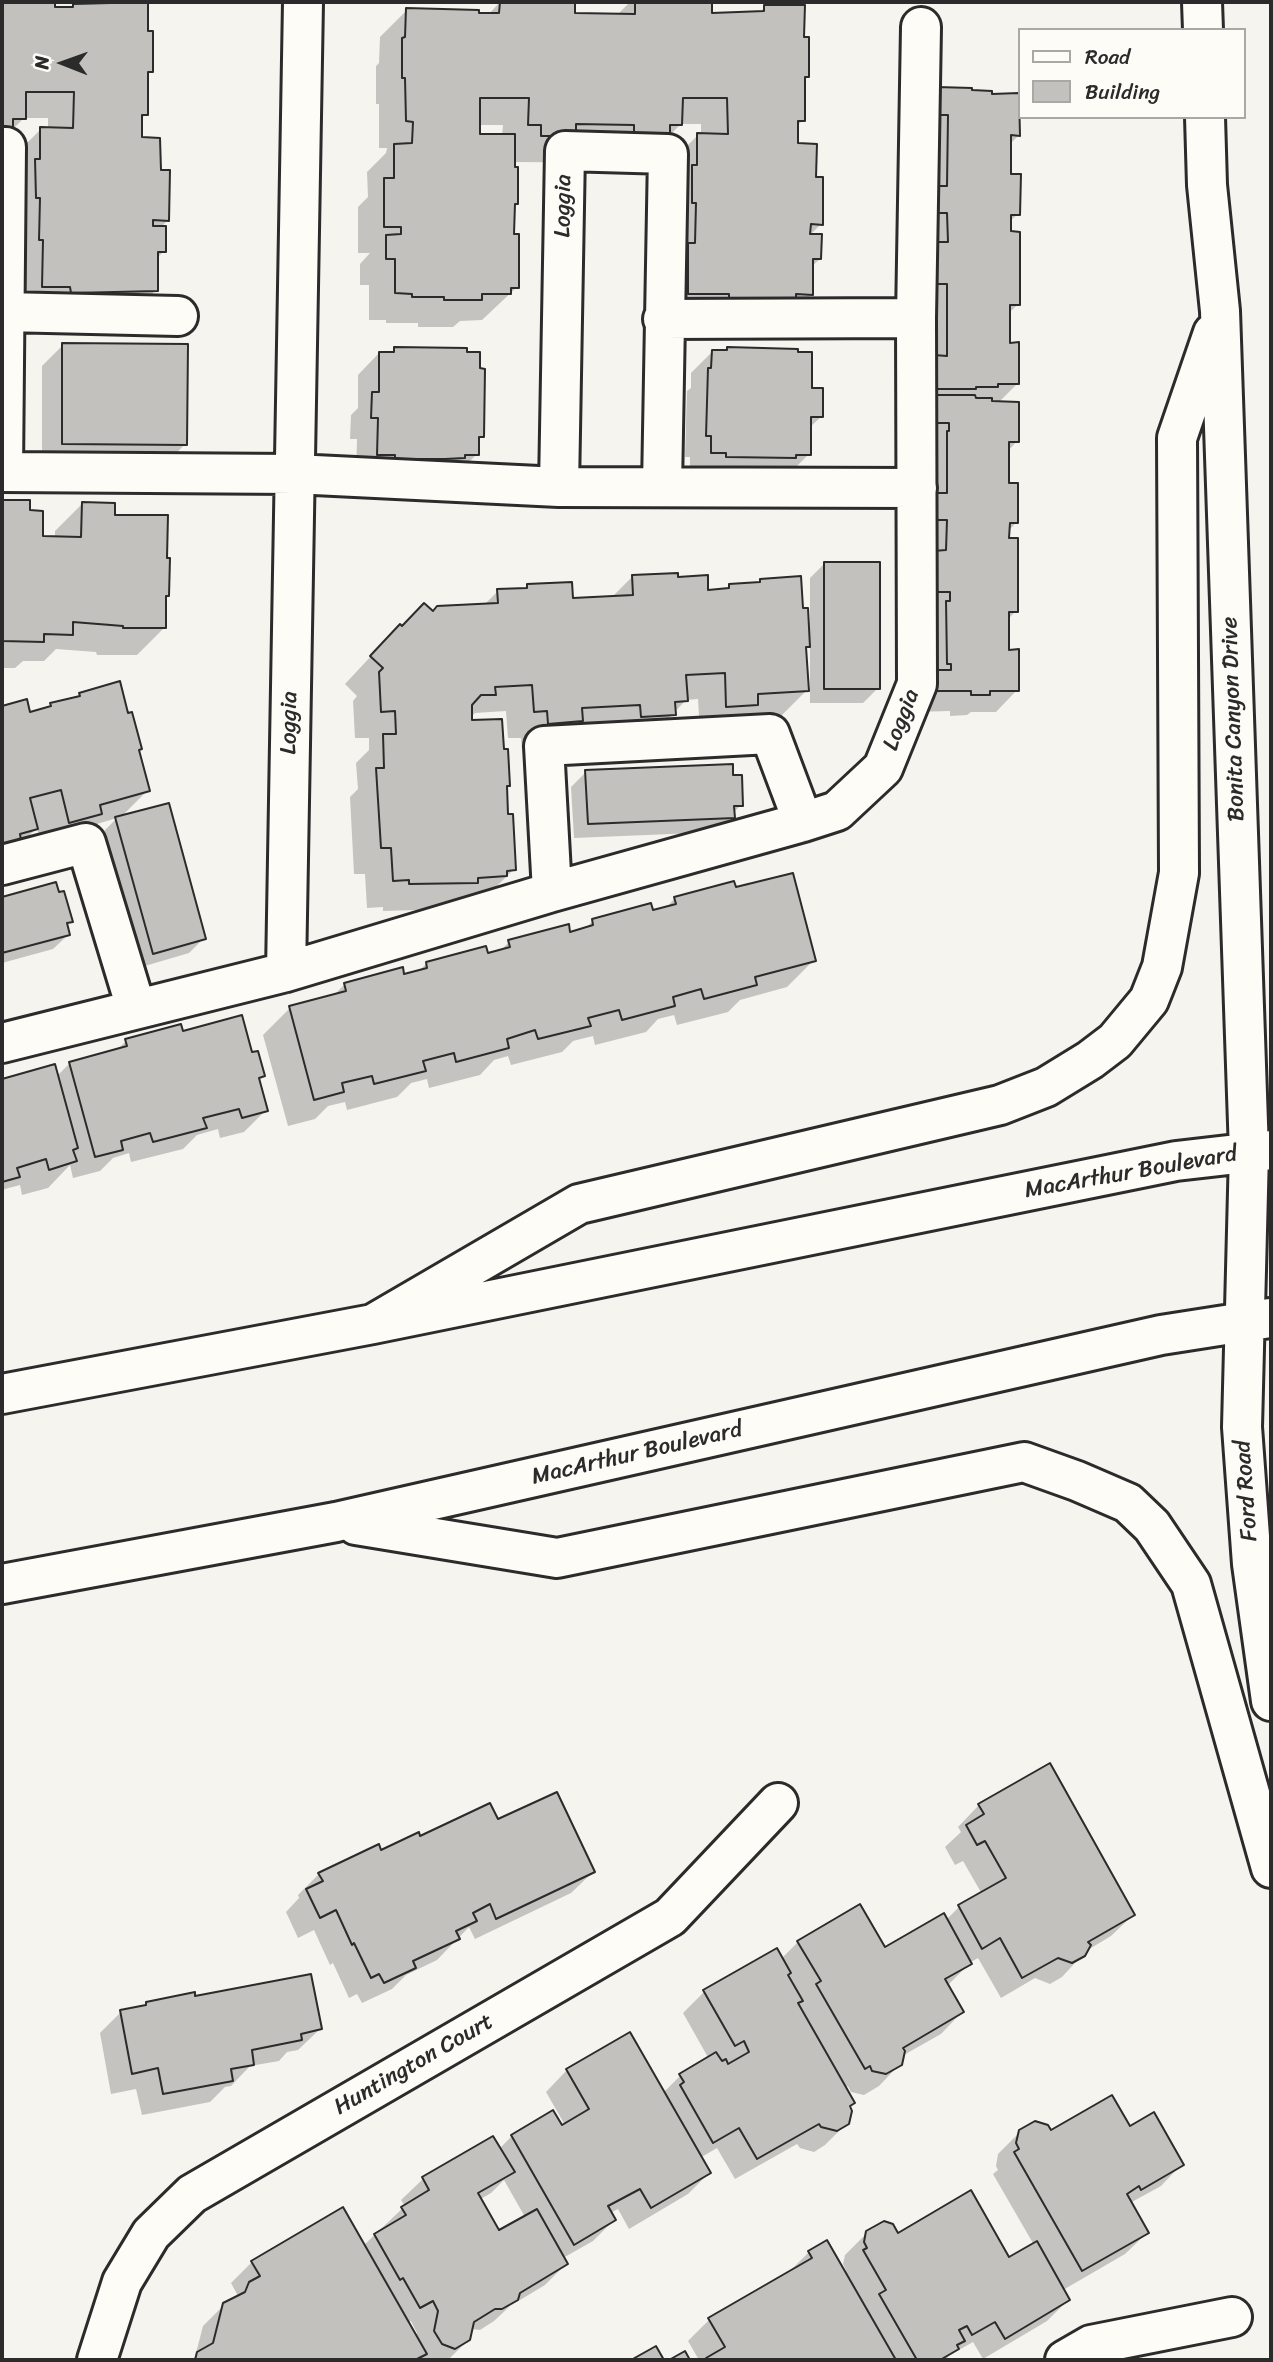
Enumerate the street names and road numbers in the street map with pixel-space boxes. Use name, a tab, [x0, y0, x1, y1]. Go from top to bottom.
street label: Loggia	[550, 174, 578, 238]
street label: Bonita Canyon Drive	[1217, 616, 1251, 822]
street label: Loggia	[878, 685, 926, 755]
street label: Loggia	[276, 691, 304, 755]
street label: MacArthur Boulevard	[1023, 1141, 1239, 1205]
street label: MacArthur Boulevard	[529, 1416, 745, 1492]
street label: Ford Road	[1230, 1440, 1264, 1542]
street label: Huntington Court	[329, 2008, 499, 2122]

